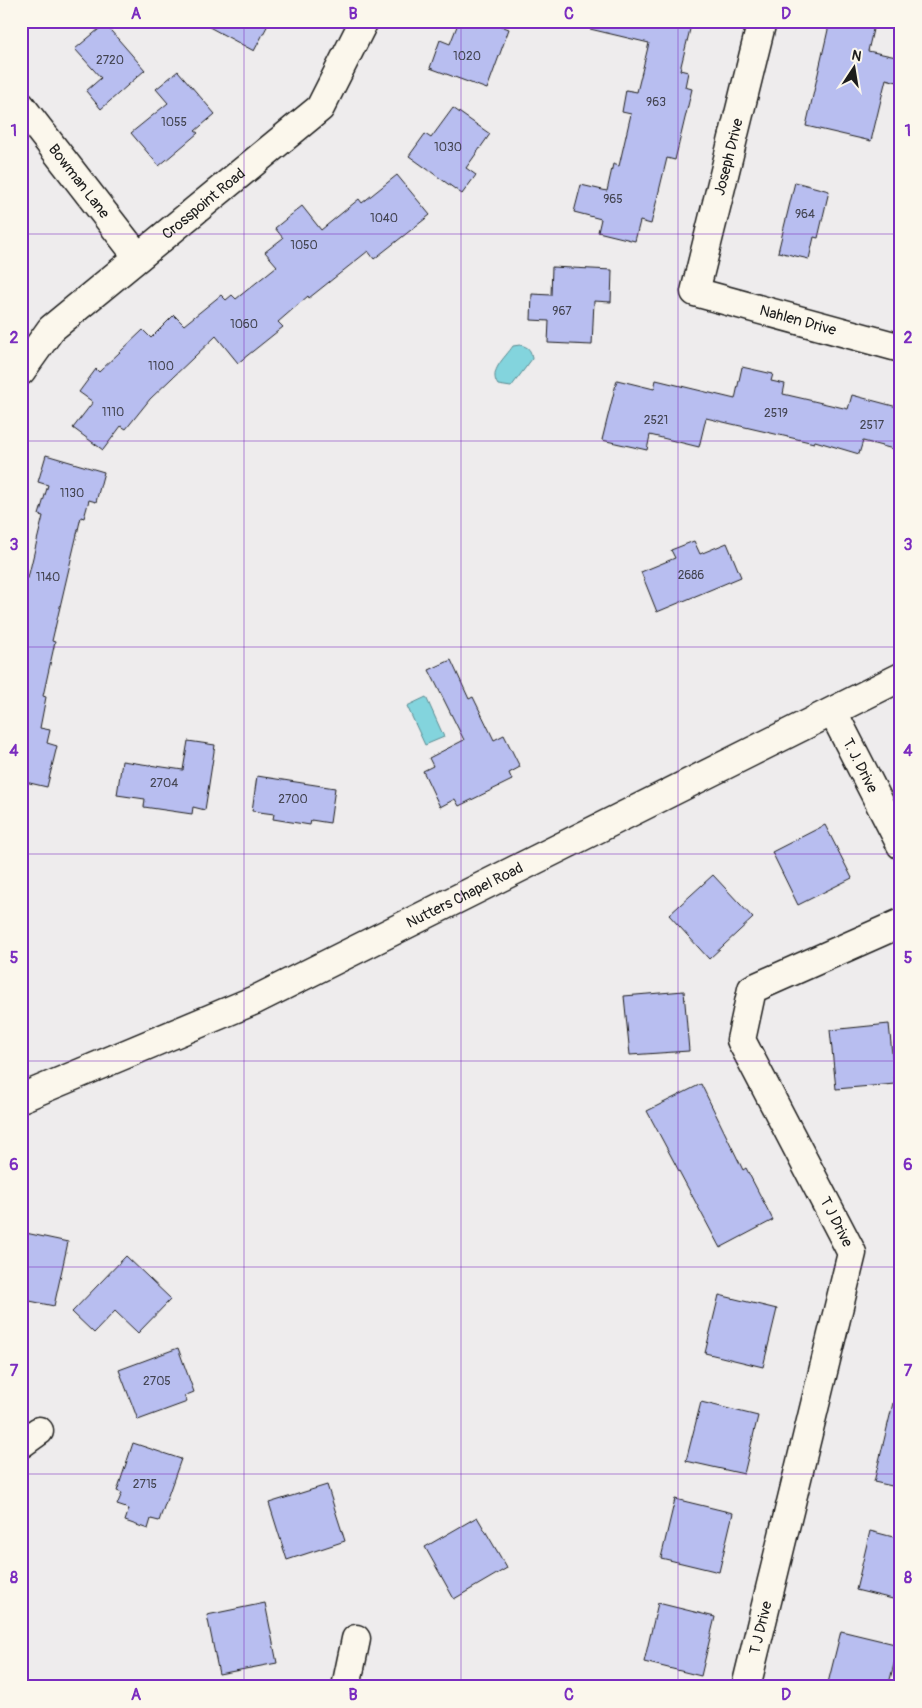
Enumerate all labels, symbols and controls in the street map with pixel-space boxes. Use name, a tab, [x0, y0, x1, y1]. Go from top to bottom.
text: A	[131, 4, 142, 24]
text: B	[348, 4, 358, 24]
text: C	[564, 4, 574, 24]
text: D	[781, 4, 791, 24]
north arrow	[830, 42, 880, 92]
text: N	[850, 46, 863, 65]
house number: 1020	[453, 49, 481, 64]
house number: 2720	[96, 53, 124, 68]
house number: 963	[646, 95, 666, 110]
house number: 1055	[161, 115, 187, 130]
street label: Joseph Drive	[710, 116, 748, 198]
text: 1	[11, 121, 17, 141]
text: 1	[905, 121, 911, 141]
street label: Bowman Lane	[44, 140, 114, 223]
house number: 1030	[434, 140, 462, 155]
street label: Crosspoint Road	[158, 164, 249, 243]
house number: 965	[603, 192, 623, 207]
house number: 964	[795, 207, 815, 222]
house number: 1040	[370, 211, 398, 226]
house number: 1050	[290, 238, 318, 253]
street label: Nahlen Drive	[758, 301, 839, 340]
house number: 967	[552, 304, 572, 319]
house number: 1060	[230, 317, 258, 332]
text: 2	[10, 328, 19, 348]
text: 2	[904, 328, 913, 348]
house number: 1100	[148, 359, 174, 374]
house number: 1110	[102, 405, 124, 420]
house number: 2519	[764, 406, 788, 421]
house number: 2521	[644, 413, 668, 428]
house number: 2517	[860, 418, 885, 433]
house number: 1130	[60, 486, 84, 501]
text: 3	[10, 535, 19, 555]
text: 3	[904, 535, 913, 555]
house number: 2686	[678, 568, 704, 583]
house number: 1140	[36, 570, 60, 585]
street label: T. J. Drive	[838, 735, 882, 797]
text: 4	[9, 741, 19, 761]
text: 4	[903, 741, 913, 761]
house number: 2704	[150, 776, 178, 791]
house number: 2700	[278, 792, 308, 807]
street label: Nutters Chapel Road	[403, 858, 526, 932]
text: 5	[10, 948, 19, 968]
text: 5	[904, 948, 913, 968]
text: 6	[9, 1155, 19, 1175]
text: 6	[903, 1155, 913, 1175]
street label: T J Drive	[815, 1194, 857, 1251]
text: 7	[10, 1361, 19, 1381]
text: 7	[904, 1361, 913, 1381]
house number: 2705	[143, 1374, 171, 1389]
house number: 2715	[133, 1477, 157, 1492]
text: 8	[10, 1568, 18, 1588]
text: 8	[904, 1568, 912, 1588]
street label: T J Drive	[745, 1599, 776, 1656]
text: A	[131, 1685, 142, 1705]
text: B	[348, 1685, 358, 1705]
text: C	[564, 1685, 574, 1705]
text: D	[781, 1685, 791, 1705]

